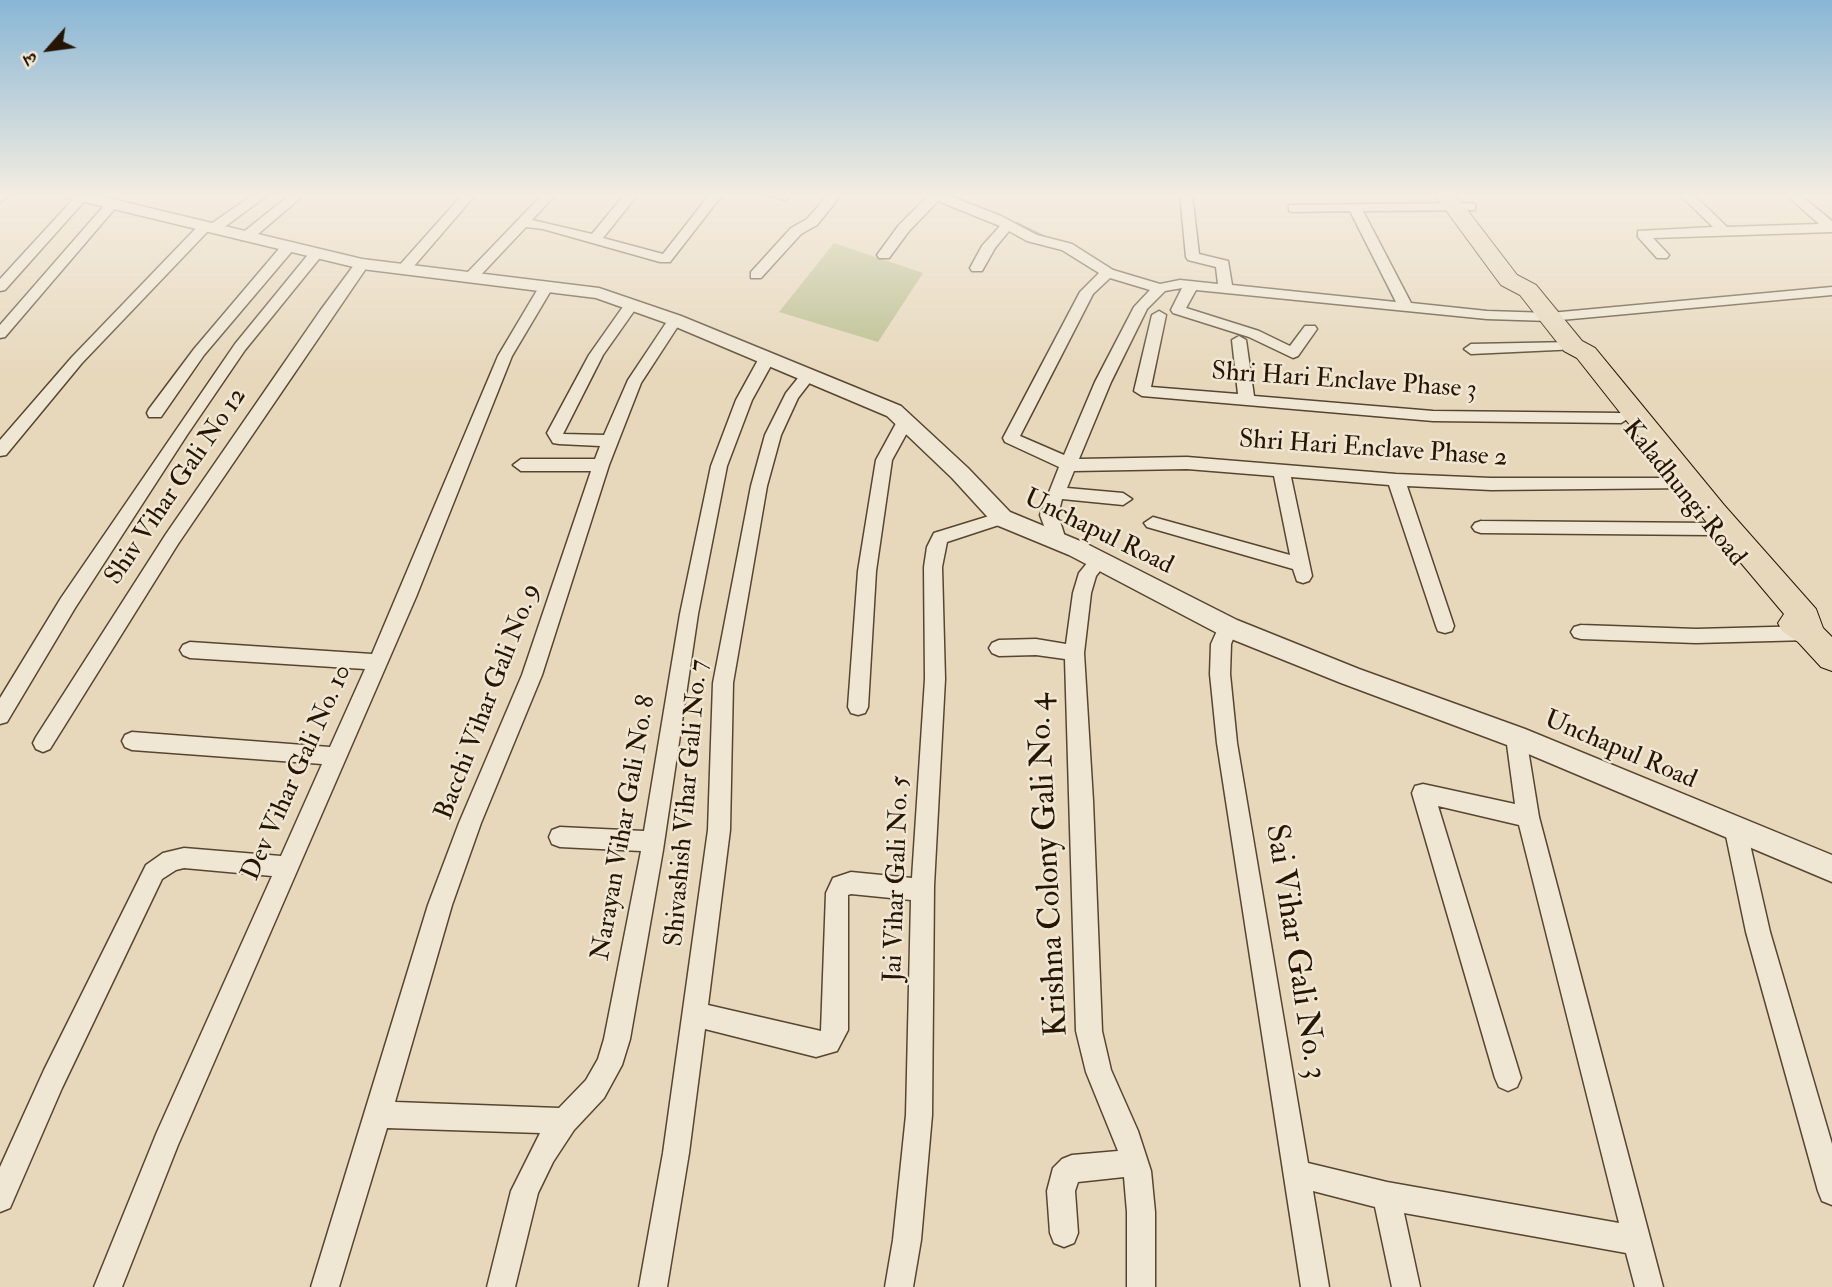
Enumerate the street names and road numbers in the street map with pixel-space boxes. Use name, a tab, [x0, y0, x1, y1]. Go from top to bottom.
street label: Shri Hari Enclave Phase 3	[1210, 357, 1478, 407]
street label: Shiv Vihar Gali No 12	[99, 383, 255, 591]
street label: Kaladhungi Road	[1615, 415, 1751, 573]
street label: Shri Hari Enclave Phase 2	[1238, 425, 1508, 475]
street label: Unchapul Road	[1018, 483, 1178, 583]
street label: Bacchi Vihar Gali No. 9	[430, 580, 548, 824]
street label: Shivashish Vihar Gali No. 7	[660, 658, 716, 948]
street label: Dev Vihar Gali No. 10	[236, 660, 360, 886]
street label: Narayan Vihar Gali No. 8	[586, 693, 664, 963]
street label: Krishna Colony Gali No. 4	[1022, 693, 1078, 1037]
street label: Unchapul Road	[1539, 705, 1701, 797]
street label: Jai Vihar Gali No. 5	[879, 775, 917, 983]
street label: Sai Vihar Gali No. 3	[1255, 822, 1333, 1082]

